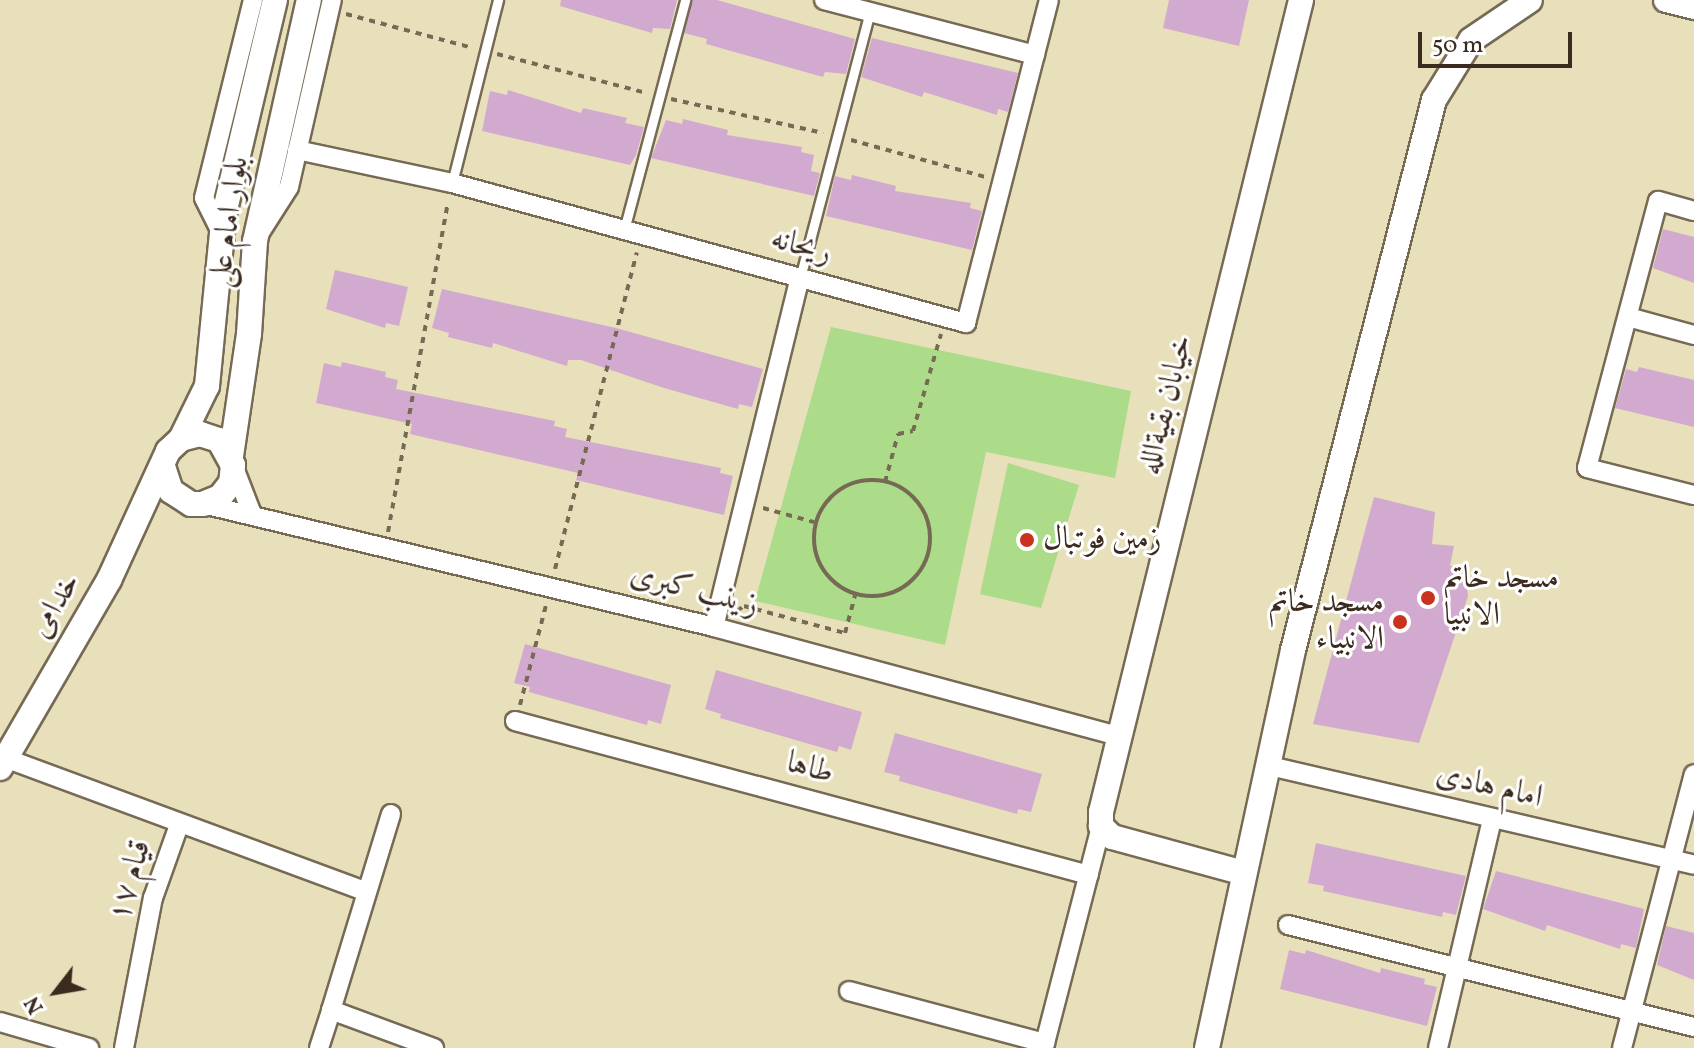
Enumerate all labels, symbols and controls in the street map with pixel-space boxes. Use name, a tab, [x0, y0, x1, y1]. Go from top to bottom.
scale bar	[1422, 16, 1576, 66]
text: 50 m	[1432, 29, 1484, 63]
street label: بلوار امام علی	[202, 154, 258, 290]
street label: ریحانه	[766, 220, 836, 274]
street label: خیابان بقیةالله	[1131, 331, 1203, 479]
place label: زمین فوتبال	[1043, 521, 1162, 559]
marker: زمین فوتبال	[1018, 531, 1036, 549]
street label: زینب کبری	[626, 557, 762, 625]
place label: مسجد خاتم الانبیا	[1444, 561, 1559, 636]
street label: خدامی	[22, 567, 90, 645]
place label: مسجد خاتم الانبیاء	[1269, 585, 1384, 660]
marker: مسجد خاتم الانبیا	[1419, 589, 1437, 607]
marker: مسجد خاتم الانبیاء	[1391, 613, 1409, 631]
street label: طاها	[782, 744, 838, 794]
street label: امام هادی	[1432, 756, 1546, 818]
street label: قیام ۱۷	[101, 836, 161, 926]
north arrow	[16, 952, 96, 1032]
text: N	[18, 990, 52, 1019]

